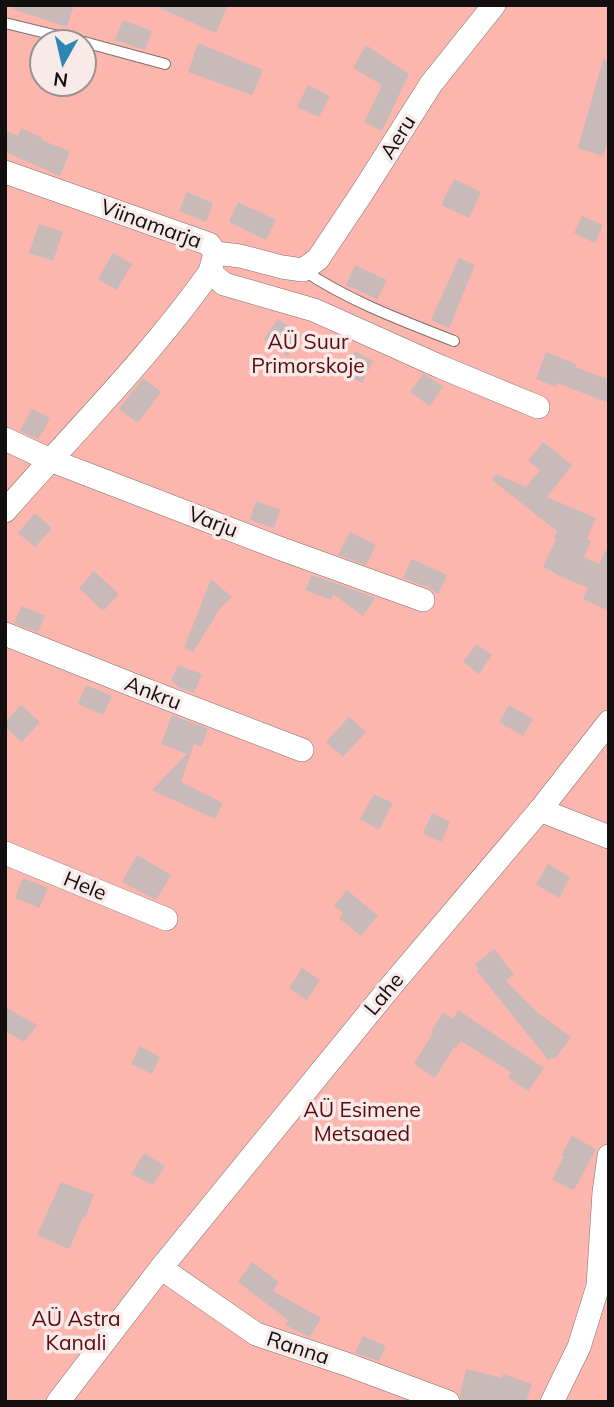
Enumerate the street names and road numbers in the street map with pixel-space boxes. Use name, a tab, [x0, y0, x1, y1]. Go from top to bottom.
street label: Aeru	[374, 110, 420, 163]
street label: Viinamarja	[97, 193, 206, 253]
street label: Varju	[185, 500, 242, 542]
street label: Ankru	[121, 669, 185, 715]
street label: Hele	[60, 865, 111, 905]
street label: Lahe	[358, 967, 409, 1020]
street label: Ranna	[264, 1325, 333, 1369]

